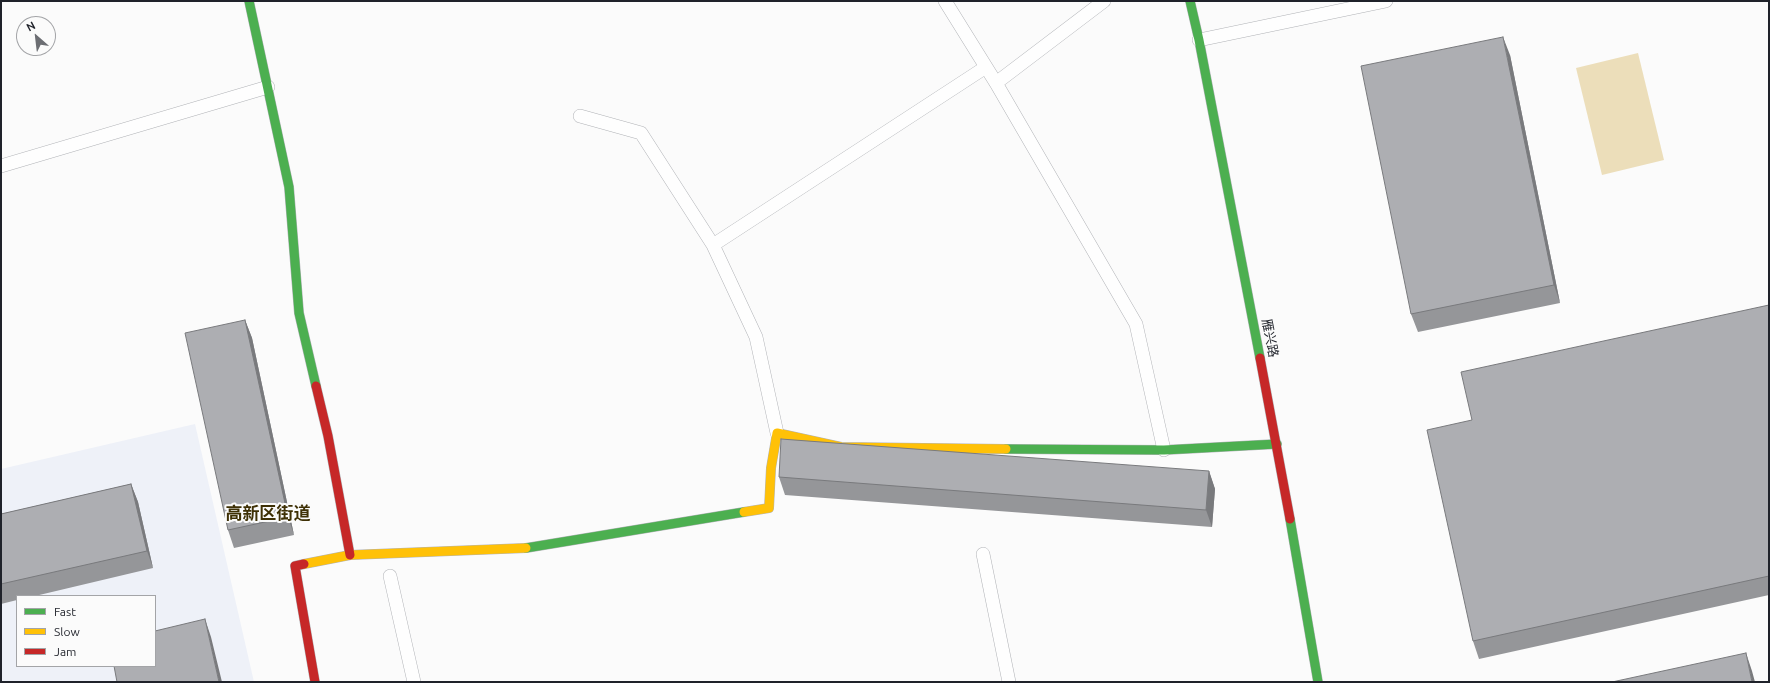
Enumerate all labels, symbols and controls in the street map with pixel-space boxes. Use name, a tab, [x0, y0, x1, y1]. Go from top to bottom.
north arrow	[16, 16, 56, 56]
text: N	[24, 19, 37, 34]
street label: 雁兴路	[1259, 317, 1281, 359]
district label: 高新区街道	[226, 503, 310, 523]
legend	[16, 595, 156, 667]
text: Fast	[54, 605, 76, 618]
text: Slow	[54, 625, 80, 638]
text: Jam	[54, 645, 76, 658]

